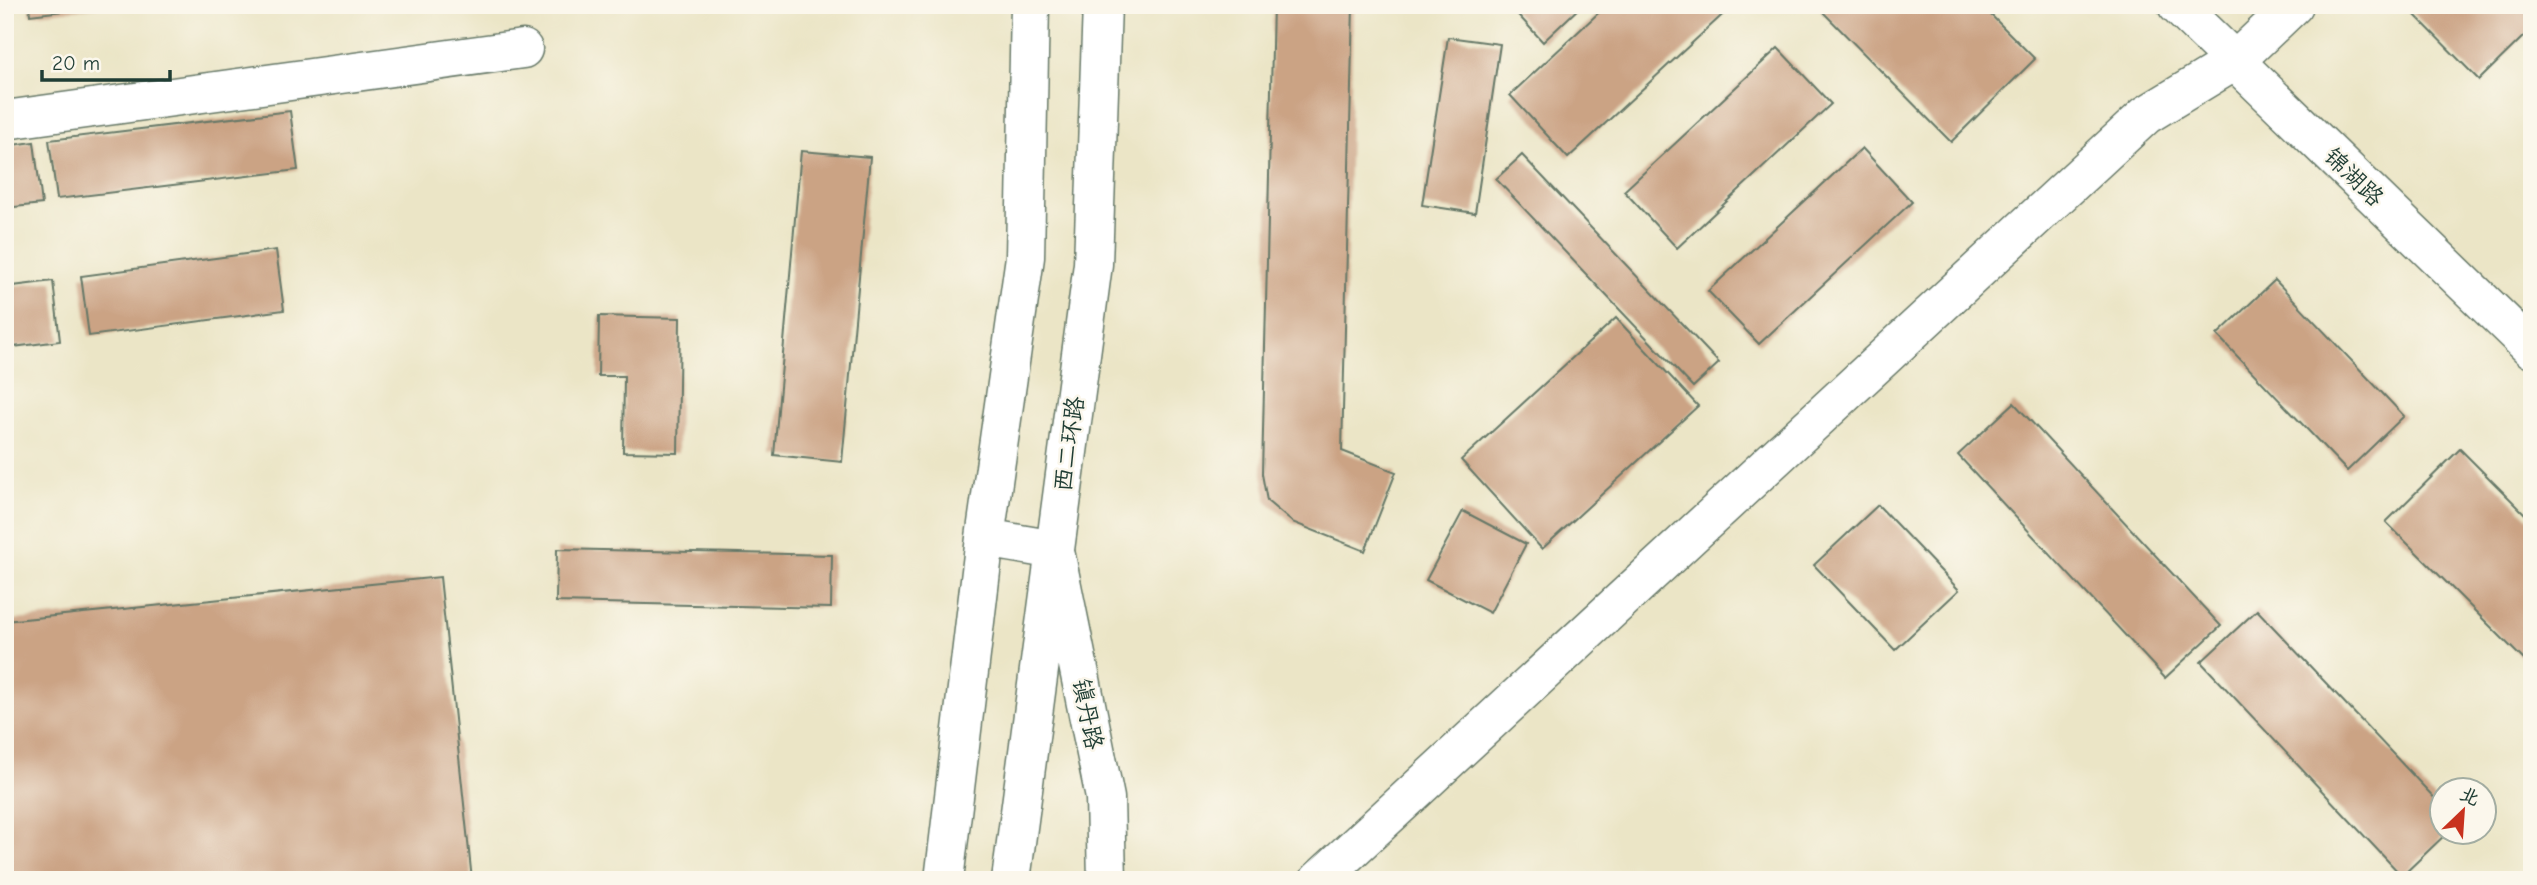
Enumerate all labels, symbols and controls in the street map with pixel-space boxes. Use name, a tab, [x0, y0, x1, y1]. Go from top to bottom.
scale bar	[42, 38, 170, 82]
text: 20 m	[52, 51, 100, 75]
street label: 锦湖路	[2318, 142, 2390, 212]
street label: 西二环路	[1048, 395, 1090, 493]
street label: 镇丹路	[1067, 676, 1109, 752]
north arrow	[2428, 776, 2498, 846]
text: 北	[2456, 783, 2483, 810]

